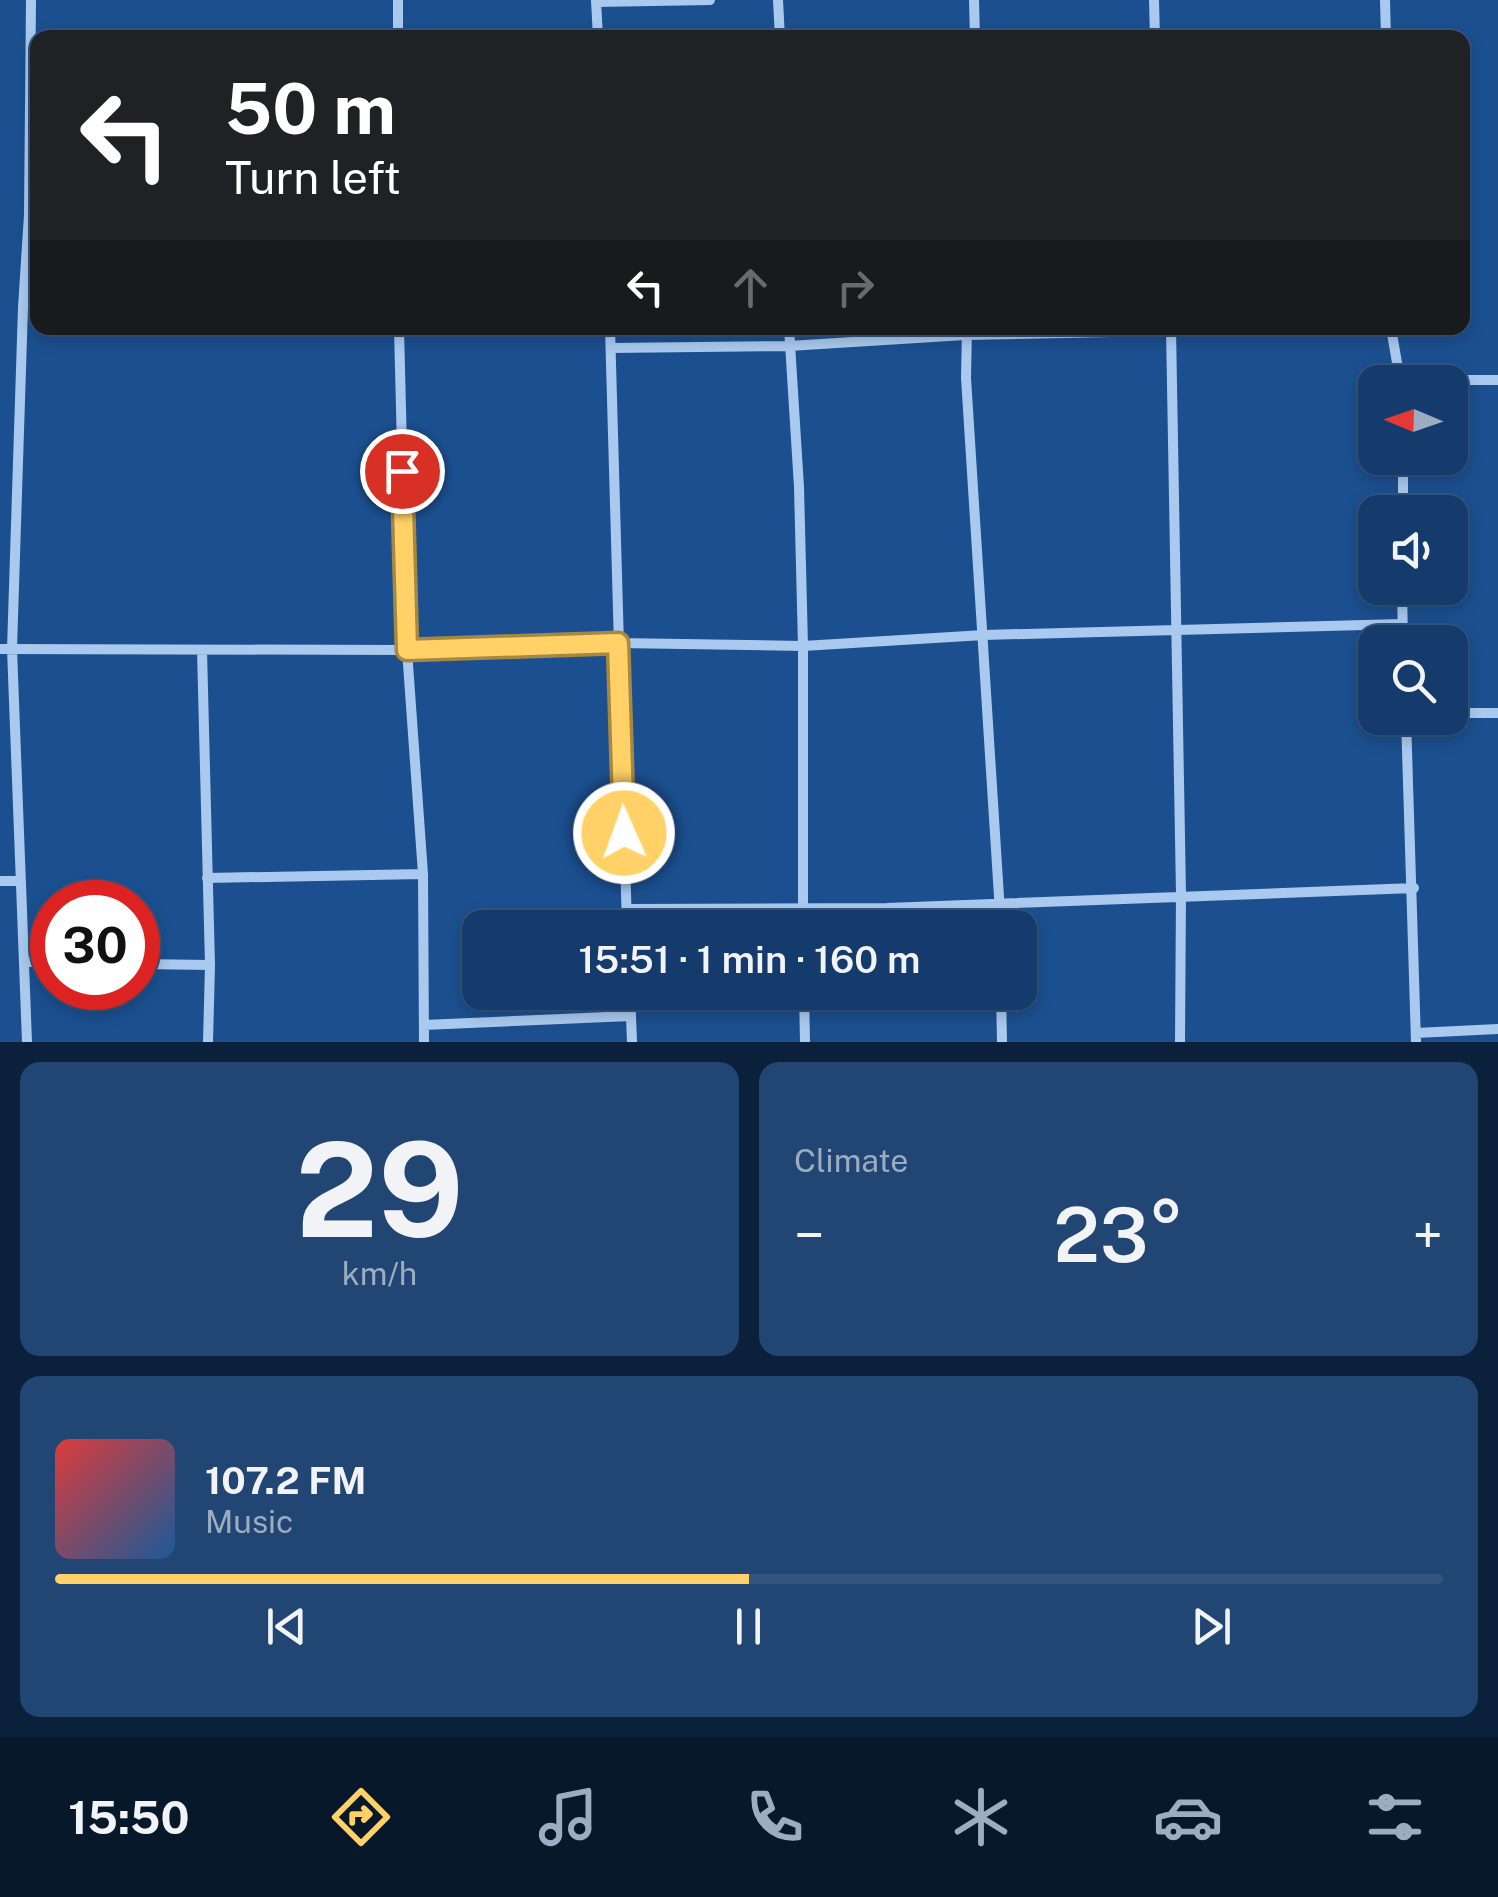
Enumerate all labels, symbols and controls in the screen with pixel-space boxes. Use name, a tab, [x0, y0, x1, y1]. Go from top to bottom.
text: 50 m	[225, 67, 396, 150]
icon: left	[60, 70, 190, 200]
text: Turn left	[225, 151, 401, 204]
icon: left	[618, 260, 673, 315]
icon: ahead	[723, 260, 778, 315]
icon: right	[828, 260, 883, 315]
north arrow	[1358, 365, 1468, 475]
map controls	[1358, 365, 1468, 735]
pin	[360, 429, 445, 514]
icon: arrive	[375, 444, 430, 499]
button: sound	[1358, 495, 1468, 605]
button: search	[1358, 625, 1468, 735]
position arrow	[572, 781, 676, 885]
speed limit sign: 30	[30, 880, 160, 1010]
text: 15:51 · 1 min · 160 m	[578, 937, 921, 982]
text: 29	[295, 1114, 464, 1266]
text: Climate	[794, 1142, 908, 1179]
text: 23°	[1053, 1191, 1184, 1279]
text: −	[794, 1203, 825, 1267]
text: +	[1412, 1203, 1443, 1267]
text: km/h	[342, 1255, 417, 1292]
text: 107.2 FM	[205, 1458, 366, 1503]
text: Music	[205, 1503, 293, 1540]
icon: previous	[259, 1599, 314, 1654]
icon: pause	[721, 1599, 776, 1654]
icon: next	[1184, 1599, 1239, 1654]
icon: directions	[326, 1782, 396, 1852]
icon: music	[533, 1782, 603, 1852]
icon: phone	[740, 1782, 810, 1852]
icon: climate	[946, 1782, 1016, 1852]
icon: car	[1153, 1782, 1223, 1852]
icon: filters	[1360, 1782, 1430, 1852]
text: 15:50	[68, 1791, 189, 1844]

